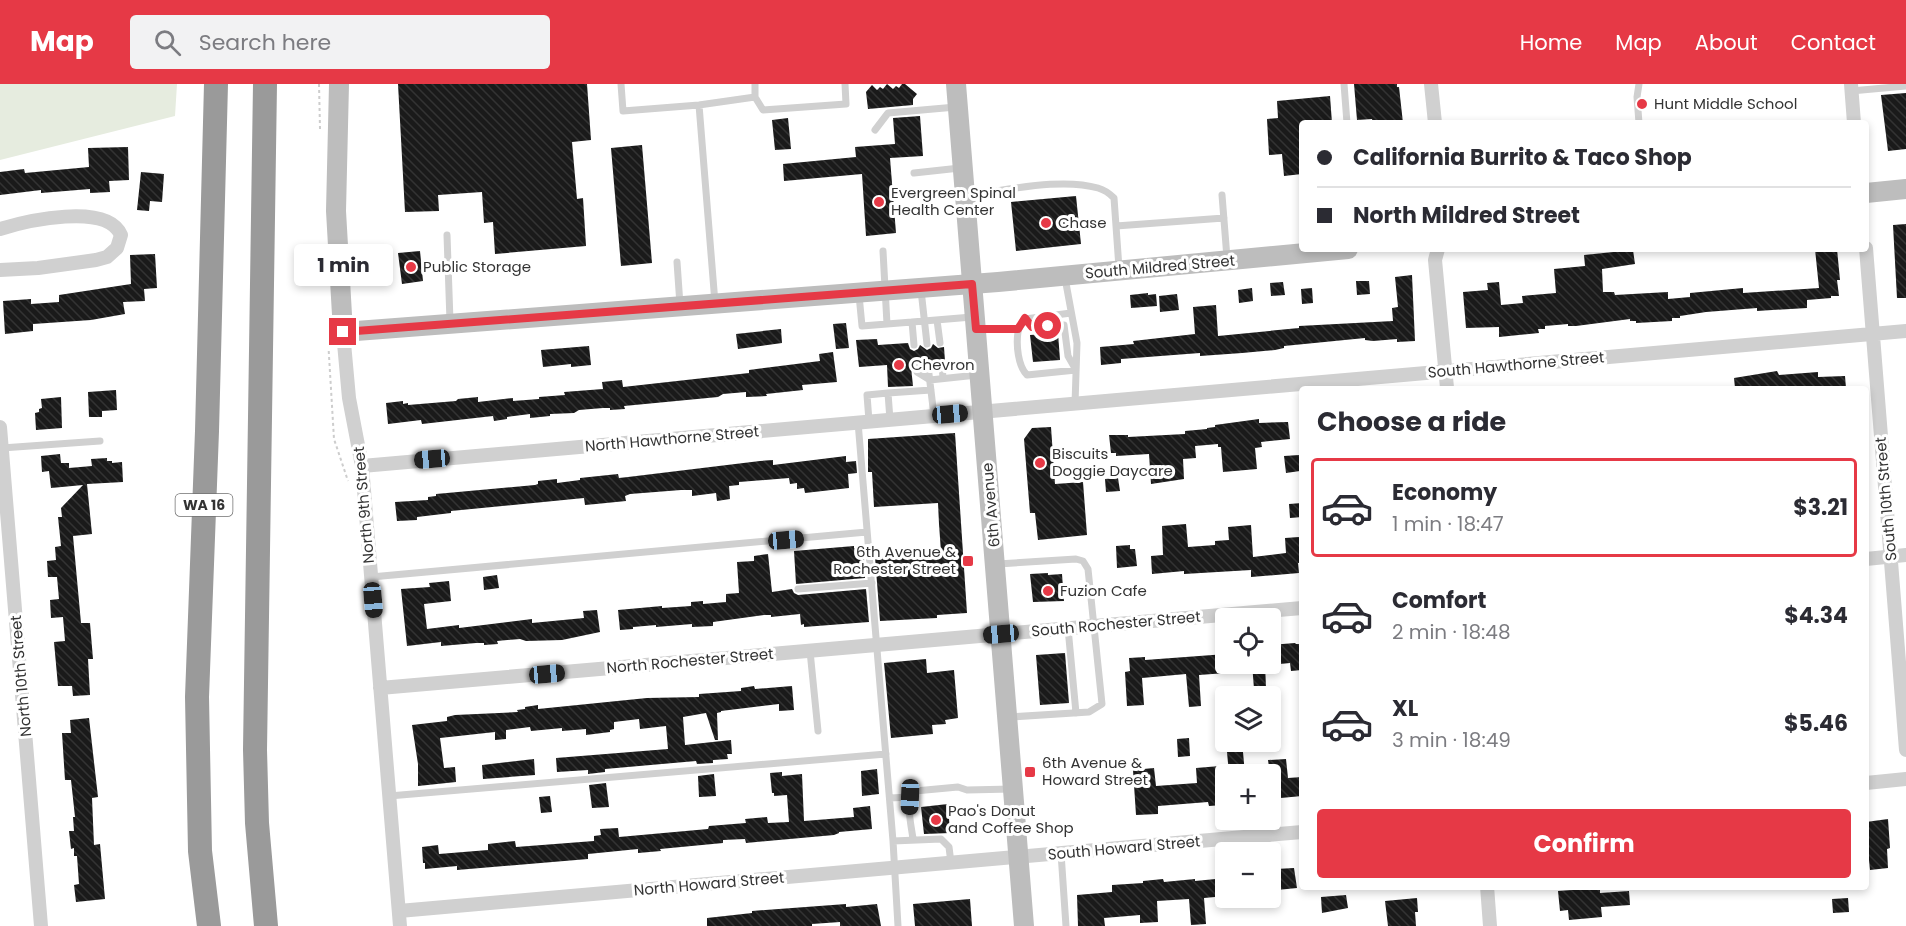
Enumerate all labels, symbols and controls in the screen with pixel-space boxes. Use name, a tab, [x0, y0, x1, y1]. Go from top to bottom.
search box	[130, 15, 550, 69]
text: Map	[30, 22, 94, 61]
icon: search	[151, 26, 184, 59]
text: Search here	[199, 27, 331, 58]
text: Home	[1520, 28, 1582, 57]
text: Map	[1615, 28, 1662, 57]
text: About	[1695, 28, 1758, 57]
text: Contact	[1791, 28, 1876, 57]
place label: Hunt Middle School	[1654, 93, 1797, 114]
marker: Hunt Middle School	[1635, 97, 1649, 111]
text: California Burrito & Taco Shop	[1353, 142, 1692, 173]
place label: Evergreen Spinal Health Center	[891, 182, 1016, 220]
marker: Evergreen Spinal Health Center	[872, 195, 886, 209]
text: North Mildred Street	[1353, 200, 1580, 231]
place label: Chase	[1058, 212, 1106, 233]
marker: Chase	[1039, 216, 1053, 230]
callout: 1 min	[294, 245, 392, 287]
street label: South Mildred Street	[1084, 249, 1236, 284]
text: 1 min	[317, 251, 370, 279]
place label: Public Storage	[423, 256, 531, 277]
marker: Public Storage	[404, 260, 418, 274]
route start	[1034, 312, 1061, 339]
route end	[329, 318, 356, 345]
street label: South Hawthorne Street	[1427, 346, 1605, 383]
place label: Chevron	[911, 354, 975, 375]
marker: Chevron	[892, 358, 906, 372]
car	[931, 403, 969, 425]
text: Choose a ride	[1317, 403, 1506, 440]
street label: North Hawthorne Street	[584, 420, 760, 457]
street label: South 10th Street	[1870, 436, 1901, 562]
place label: Biscuits Doggie Daycare	[1052, 443, 1173, 481]
street label: North 9th Street	[348, 446, 379, 564]
car	[413, 448, 451, 470]
marker: Biscuits Doggie Daycare	[1033, 456, 1047, 470]
street label: 6th Avenue	[976, 462, 1005, 548]
text: Economy	[1392, 477, 1497, 508]
icon: car	[1320, 481, 1374, 535]
text: $3.21	[1793, 492, 1848, 523]
road number: WA 16	[176, 494, 232, 516]
text: 1 min · 18:47	[1392, 510, 1504, 538]
car	[767, 529, 805, 551]
place label: 6th Avenue & Rochester Street	[833, 541, 956, 579]
marker: 6th Avenue & Rochester Street	[961, 554, 975, 568]
place label: Fuzion Cafe	[1060, 580, 1147, 601]
car	[362, 581, 384, 619]
marker: Fuzion Cafe	[1041, 584, 1055, 598]
text: Comfort	[1392, 585, 1486, 616]
icon: car	[1320, 589, 1374, 643]
text: $4.34	[1784, 600, 1848, 631]
street label: South Rochester Street	[1030, 606, 1202, 641]
map controls	[1215, 608, 1281, 908]
button: locate	[1215, 608, 1281, 674]
street label: North 10th Street	[5, 614, 36, 738]
text: 2 min · 18:48	[1392, 618, 1511, 646]
car	[982, 623, 1020, 645]
street label: North Rochester Street	[606, 643, 774, 678]
car	[528, 663, 566, 685]
button: layers	[1215, 686, 1281, 752]
text: XL	[1392, 693, 1418, 724]
icon: car	[1320, 697, 1374, 751]
text: $5.46	[1784, 708, 1848, 739]
text: 3 min · 18:49	[1392, 726, 1511, 754]
place label: 6th Avenue & Howard Street	[1042, 752, 1148, 790]
button: +	[1215, 764, 1281, 830]
marker: 6th Avenue & Howard Street	[1023, 765, 1037, 779]
car	[900, 779, 920, 815]
place label: Pao's Donut and Coffee Shop	[948, 800, 1074, 838]
button: Confirm	[1317, 809, 1851, 878]
marker: Pao's Donut and Coffee Shop	[929, 813, 943, 827]
street label: South Howard Street	[1047, 830, 1201, 865]
button: −	[1215, 842, 1281, 908]
street label: North Howard Street	[633, 866, 785, 901]

